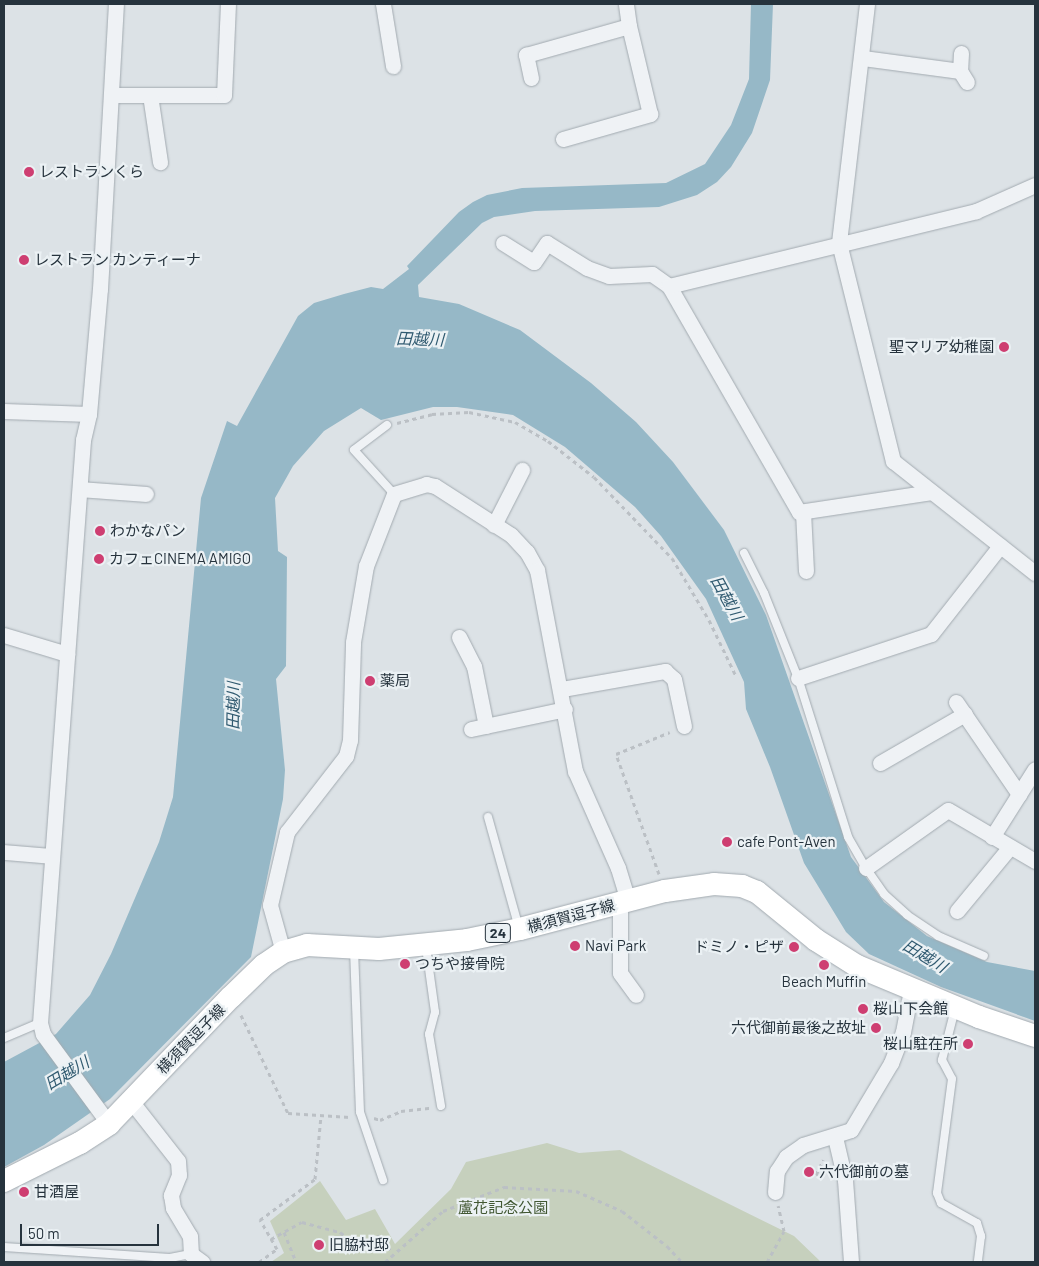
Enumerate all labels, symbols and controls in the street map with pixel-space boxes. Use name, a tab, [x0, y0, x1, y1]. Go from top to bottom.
place label: レストランくら	[39, 163, 144, 181]
marker: レストランくら	[23, 166, 35, 178]
place label: レストラン カンティーナ	[34, 251, 202, 269]
marker: レストラン カンティーナ	[18, 254, 30, 266]
water label: 田越川	[396, 329, 444, 349]
place label: 聖マリア幼稚園	[889, 338, 994, 356]
marker: 聖マリア幼稚園	[998, 341, 1010, 353]
place label: わかなパン	[110, 522, 185, 540]
marker: わかなパン	[94, 525, 106, 537]
place label: カフェCINEMA AMIGO	[109, 550, 251, 568]
marker: カフェCINEMA AMIGO	[93, 553, 105, 565]
water label: 田越川	[707, 572, 747, 624]
place label: 薬局	[380, 672, 410, 690]
marker: 薬局	[364, 675, 376, 687]
water label: 田越川	[223, 682, 243, 730]
place label: cafe Pont-Aven	[737, 833, 836, 851]
marker: cafe Pont-Aven	[721, 836, 733, 848]
street label: 横須賀逗子線	[525, 896, 617, 936]
road number: 24	[484, 921, 512, 944]
water label: 田越川	[899, 935, 951, 977]
place label: Navi Park	[585, 937, 646, 955]
place label: ドミノ・ピザ	[694, 938, 784, 956]
marker: Navi Park	[569, 940, 581, 952]
marker: ドミノ・ピザ	[788, 941, 800, 953]
place label: つちや接骨院	[415, 955, 505, 973]
marker: つちや接骨院	[399, 958, 411, 970]
marker: Beach Muffin	[818, 959, 830, 971]
place label: Beach Muffin	[782, 973, 866, 991]
street label: 横須賀逗子線	[153, 1000, 229, 1078]
place label: 桜山下会館	[873, 1000, 948, 1018]
marker: 桜山下会館	[857, 1003, 869, 1015]
place label: 六代御前最後之故址	[731, 1019, 866, 1037]
marker: 六代御前最後之故址	[870, 1022, 882, 1034]
place label: 桜山駐在所	[883, 1035, 958, 1053]
marker: 桜山駐在所	[962, 1038, 974, 1050]
water label: 田越川	[41, 1052, 93, 1094]
place label: 六代御前の墓	[819, 1163, 909, 1181]
marker: 六代御前の墓	[803, 1166, 815, 1178]
place label: 甘酒屋	[34, 1183, 79, 1201]
marker: 甘酒屋	[18, 1186, 30, 1198]
park label: 蘆花記念公園	[458, 1199, 548, 1217]
scale bar	[22, 1214, 161, 1246]
text: 50 m	[28, 1224, 60, 1242]
place label: 旧脇村邸	[329, 1236, 389, 1254]
marker: 旧脇村邸	[313, 1239, 325, 1251]

